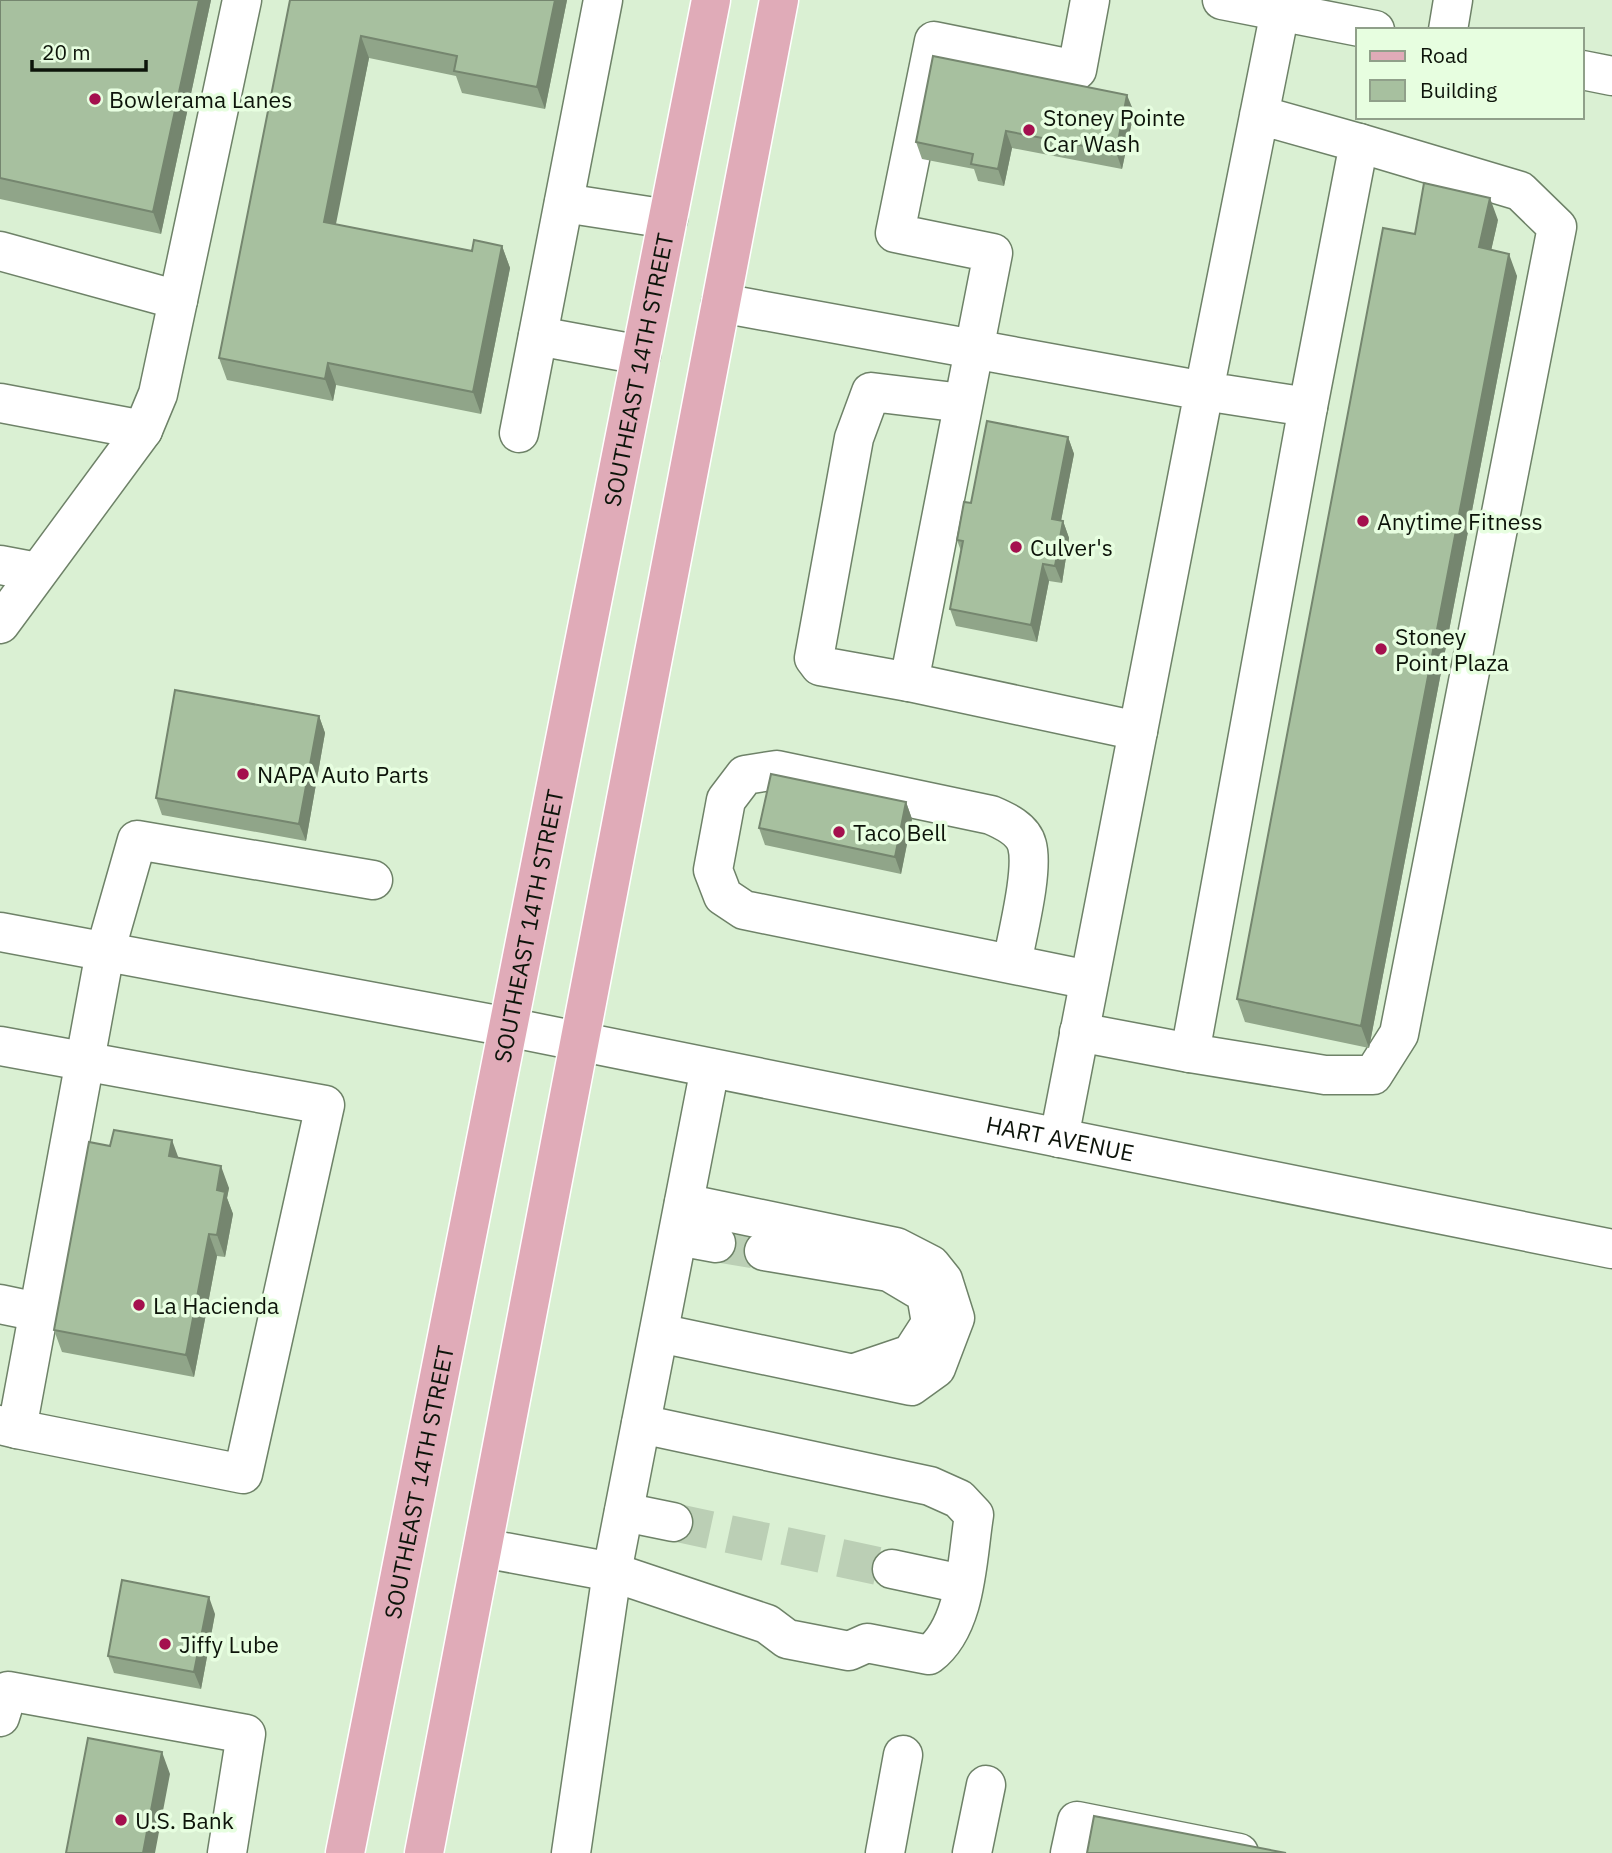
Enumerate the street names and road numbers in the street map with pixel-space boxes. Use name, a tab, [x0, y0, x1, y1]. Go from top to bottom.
street label: SOUTHEAST 14TH STREET	[596, 230, 680, 509]
street label: SOUTHEAST 14TH STREET	[486, 787, 570, 1065]
street label: HART AVENUE	[983, 1109, 1137, 1168]
street label: SOUTHEAST 14TH STREET	[377, 1343, 460, 1621]

